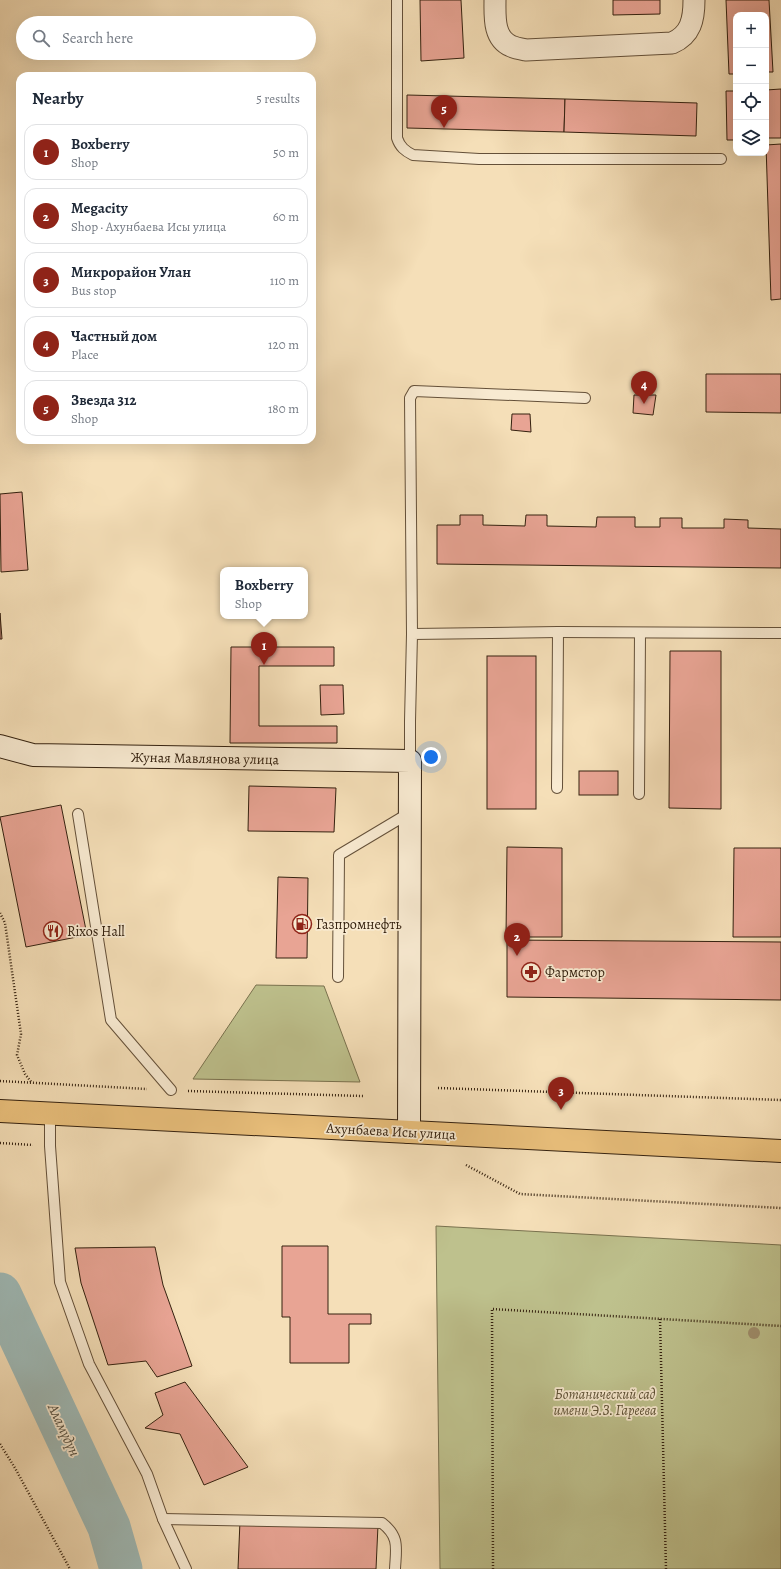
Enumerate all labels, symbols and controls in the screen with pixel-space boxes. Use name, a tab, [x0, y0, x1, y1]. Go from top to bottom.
map controls	[733, 12, 769, 156]
button: +	[733, 12, 769, 48]
search box	[16, 16, 316, 60]
icon: search	[30, 27, 52, 49]
text: Search here	[62, 28, 133, 48]
button: −	[733, 48, 769, 84]
button: locate	[733, 84, 769, 120]
text: Nearby	[32, 87, 83, 110]
text: 5 results	[256, 90, 300, 107]
pin: 5	[431, 95, 457, 128]
button: layers	[733, 120, 769, 156]
text: Boxberry	[71, 134, 129, 154]
text: 1	[44, 144, 48, 161]
text: 50 m	[273, 144, 299, 161]
text: Shop	[71, 154, 98, 171]
text: Megacity	[71, 198, 128, 218]
text: 2	[43, 208, 49, 225]
text: 60 m	[273, 208, 299, 225]
text: Shop · Ахунбаева Исы улица	[71, 218, 226, 235]
text: Микрорайон Улан	[71, 262, 191, 282]
text: 3	[43, 272, 49, 289]
text: 110 m	[270, 272, 299, 289]
text: Bus stop	[71, 282, 116, 299]
text: Частный дом	[71, 326, 157, 346]
text: 4	[43, 336, 49, 353]
text: 120 m	[268, 336, 299, 353]
text: Place	[71, 346, 99, 363]
pin: 4	[631, 371, 657, 404]
text: Звезда 312	[71, 390, 137, 410]
text: 5	[43, 400, 49, 417]
text: 180 m	[268, 400, 299, 417]
text: Shop	[71, 410, 98, 427]
popup	[220, 567, 308, 619]
text: Boxberry	[235, 575, 293, 595]
text: Shop	[235, 595, 262, 612]
pin: 1	[251, 632, 277, 665]
your location	[421, 747, 441, 767]
street label: Жуная Мавлянова улица	[131, 748, 280, 769]
fuel station icon: Газпромнефть	[291, 913, 313, 935]
place label: Газпромнефть	[316, 915, 402, 934]
restaurant icon: Rixos Hall	[42, 920, 64, 942]
place label: Rixos Hall	[67, 922, 125, 941]
pin: 2	[504, 923, 530, 956]
pharmacy icon: Фармстор	[520, 961, 542, 983]
place label: Фармстор	[545, 963, 605, 982]
pin: 3	[548, 1077, 574, 1110]
street label: Ахунбаева Исы улица	[325, 1119, 457, 1144]
park label: Ботанический сад имени Э.З. Гареева	[553, 1385, 657, 1420]
water label: Аламүдүн	[43, 1400, 85, 1460]

